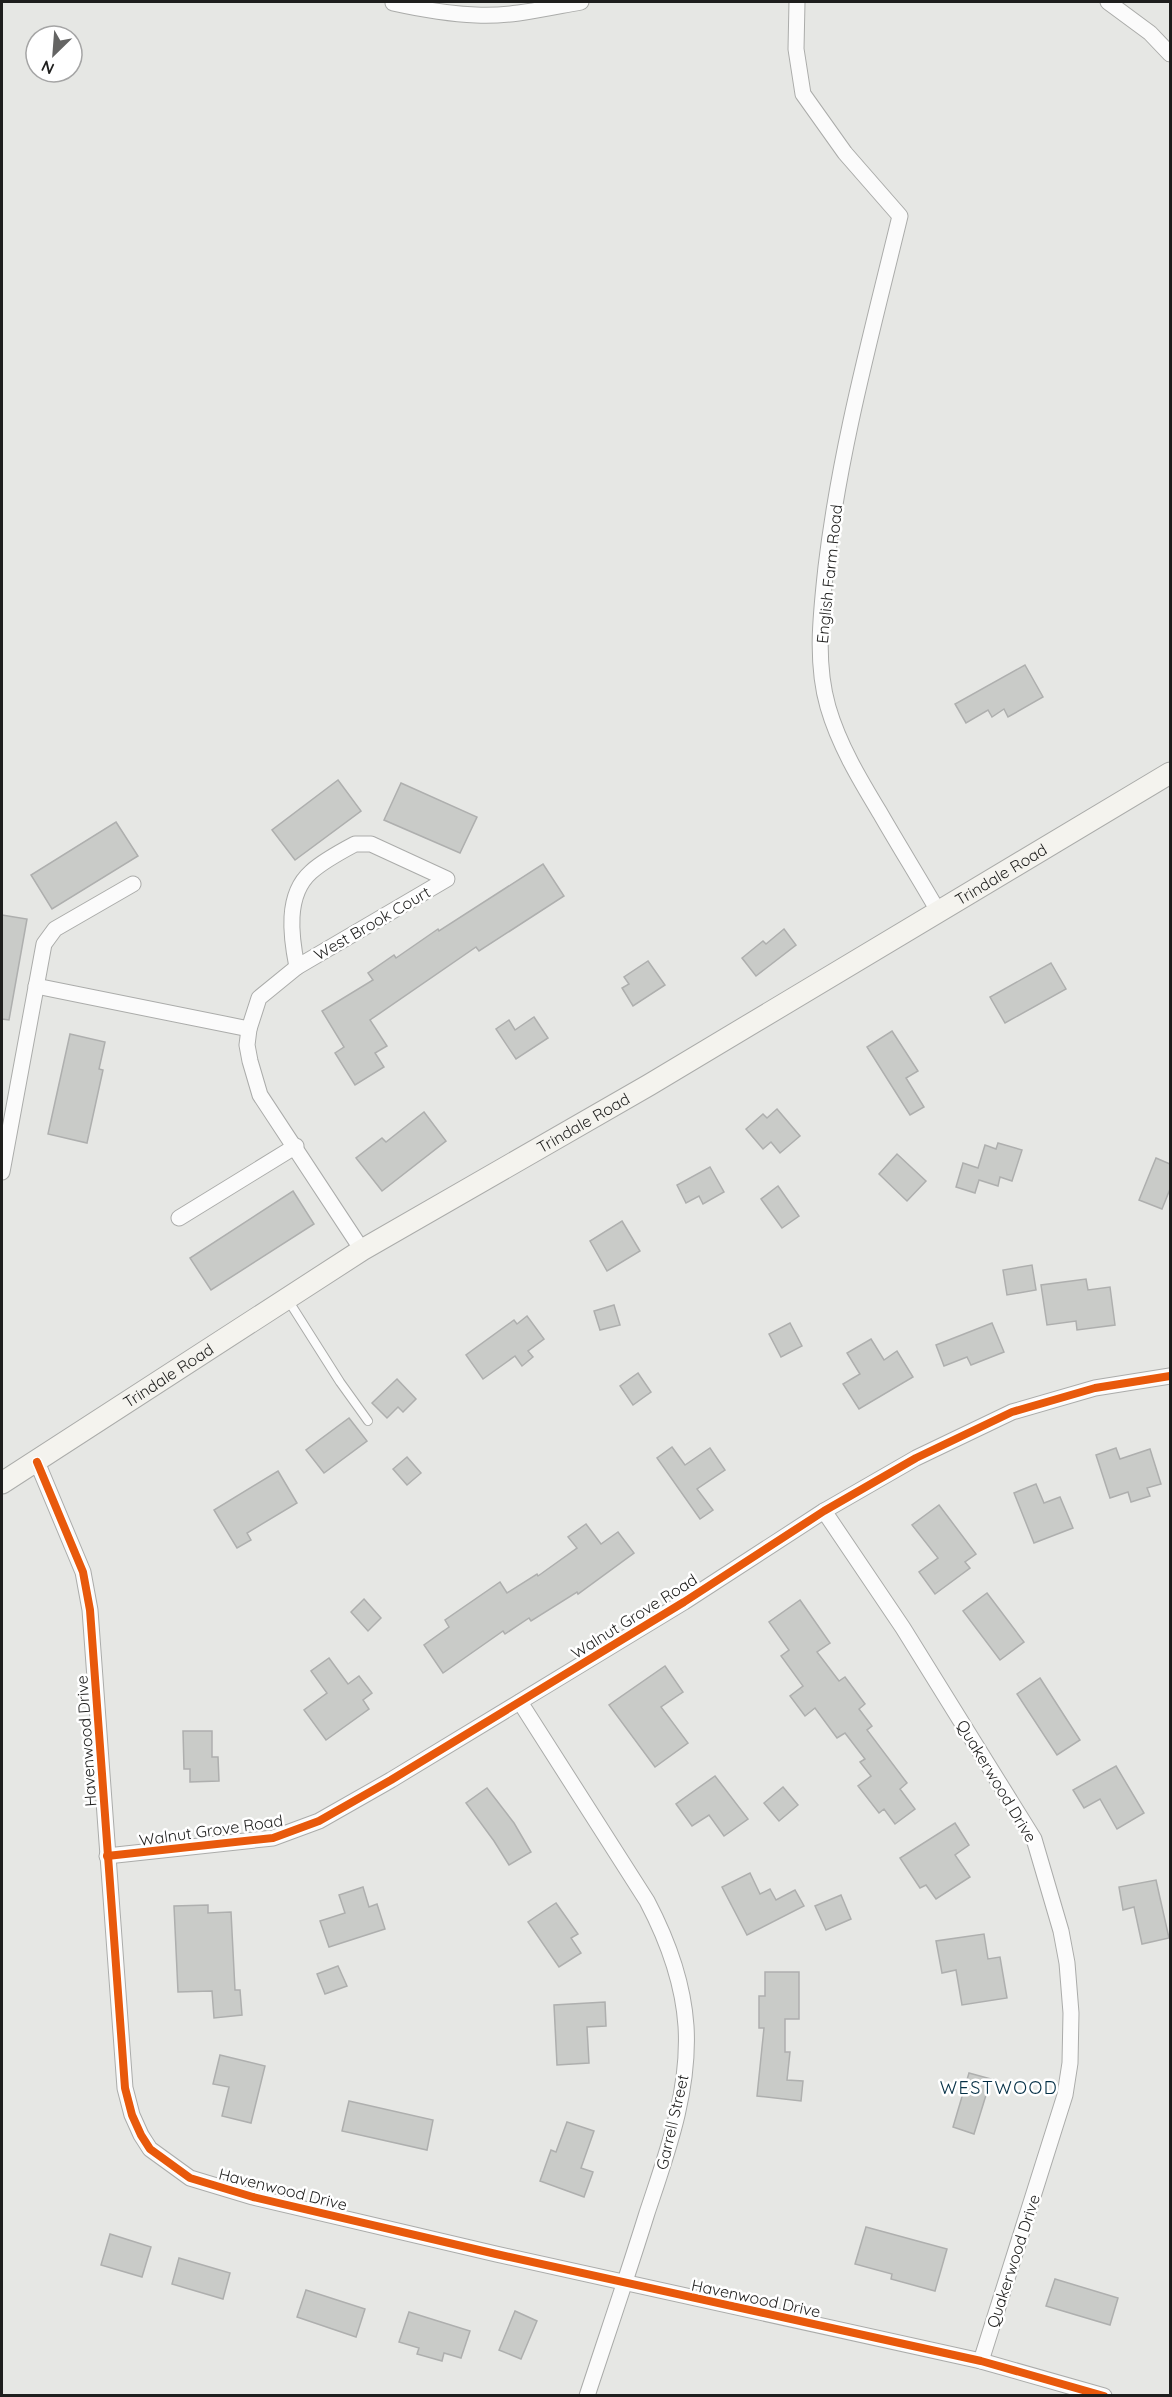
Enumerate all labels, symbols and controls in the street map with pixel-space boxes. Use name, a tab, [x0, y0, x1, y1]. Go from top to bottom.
north arrow	[24, 24, 84, 84]
text: N	[38, 56, 57, 79]
street label: English Farm Road	[812, 504, 846, 644]
street label: Trindale Road	[951, 839, 1050, 909]
street label: West Brook Court	[310, 882, 434, 964]
street label: Trindale Road	[533, 1088, 633, 1157]
street label: Trindale Road	[119, 1339, 217, 1412]
street label: Walnut Grove Road	[567, 1569, 701, 1663]
street label: Havenwood Drive	[71, 1675, 101, 1807]
street label: Quakerwood Drive	[953, 1716, 1041, 1846]
street label: Walnut Grove Road	[138, 1810, 284, 1850]
street label: Garrell Street	[651, 2072, 693, 2172]
district label: WESTWOOD	[940, 2076, 1058, 2099]
street label: Havenwood Drive	[217, 2163, 349, 2215]
street label: Quakerwood Drive	[982, 2192, 1044, 2330]
street label: Havenwood Drive	[690, 2275, 822, 2321]

